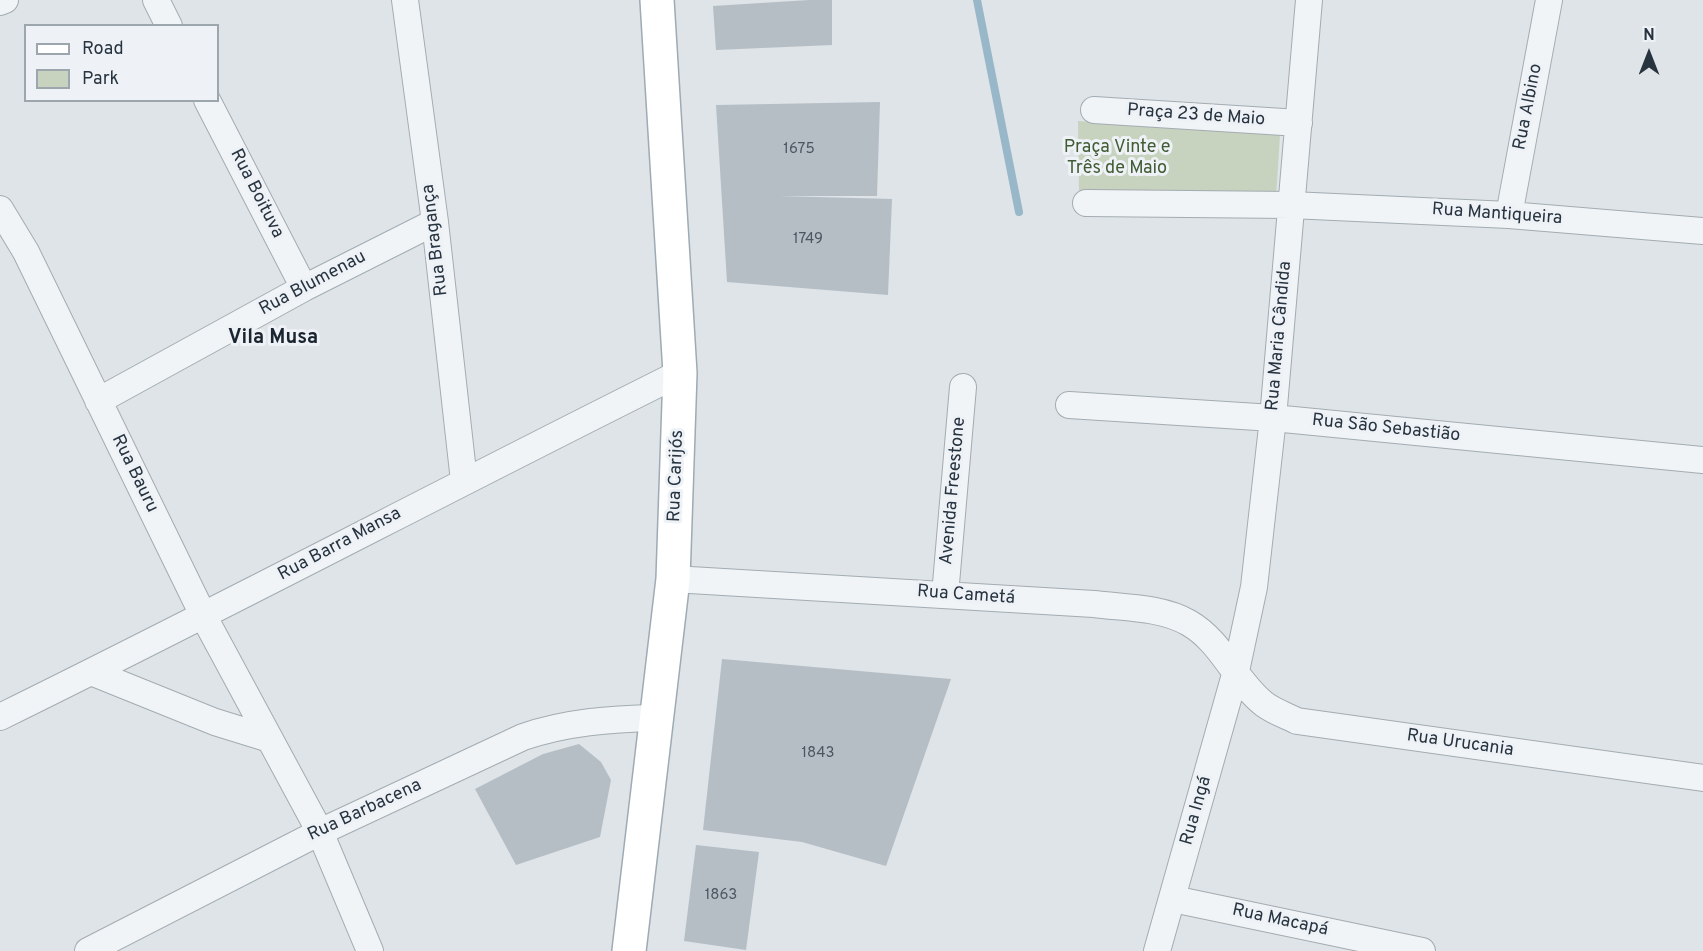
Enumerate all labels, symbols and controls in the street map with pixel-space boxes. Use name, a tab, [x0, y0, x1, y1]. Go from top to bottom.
legend	[24, 24, 219, 102]
north arrow	[1619, 24, 1679, 84]
text: N	[1643, 26, 1655, 46]
text: Road	[82, 38, 124, 61]
street label: Rua Albino	[1510, 62, 1548, 152]
text: Park	[82, 68, 119, 91]
street label: Praça 23 de Maio	[1126, 100, 1266, 132]
park label: Praça Vinte e Três de Maio	[1064, 137, 1170, 180]
house number: 1675	[783, 141, 815, 159]
street label: Rua Boituva	[224, 146, 288, 242]
street label: Rua Bragança	[418, 183, 454, 297]
street label: Rua Mantiqueira	[1431, 200, 1563, 230]
house number: 1749	[793, 231, 823, 249]
street label: Rua Blumenau	[256, 247, 370, 321]
street label: Rua Maria Cândida	[1263, 260, 1297, 412]
district label: Vila Musa	[228, 327, 318, 351]
street label: Rua São Sebastião	[1311, 410, 1461, 448]
street label: Avenida Freestone	[937, 416, 971, 566]
street label: Rua Carijós	[665, 430, 689, 522]
street label: Rua Bauru	[106, 431, 162, 517]
street label: Rua Barra Mansa	[275, 504, 405, 586]
street label: Rua Cametá	[916, 582, 1016, 610]
street label: Rua Urucania	[1405, 726, 1515, 762]
house number: 1843	[801, 745, 835, 763]
street label: Rua Ingá	[1177, 774, 1217, 848]
street label: Rua Barbacena	[305, 775, 425, 847]
house number: 1863	[705, 887, 737, 905]
street label: Rua Macapá	[1230, 900, 1330, 942]

